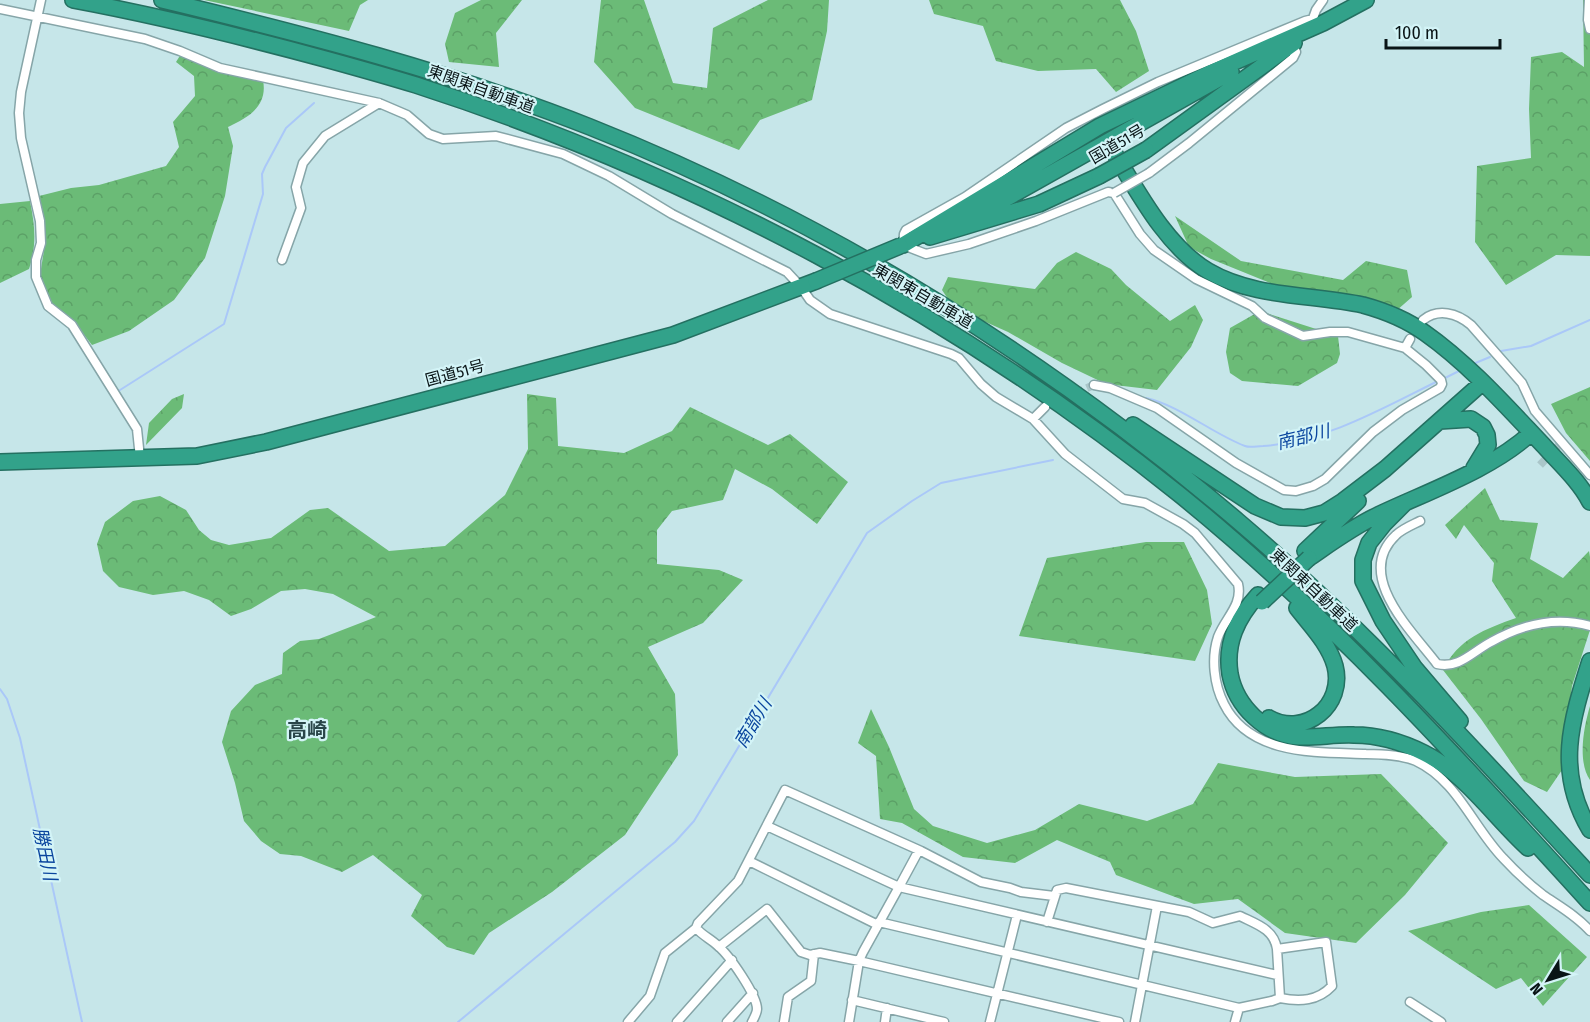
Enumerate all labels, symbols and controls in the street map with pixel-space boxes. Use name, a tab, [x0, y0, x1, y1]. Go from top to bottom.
scale bar	[1386, 12, 1500, 50]
text: 100 m	[1395, 22, 1439, 44]
street label: 東関東自動車道	[425, 61, 537, 117]
street label: 国道51号	[1086, 121, 1148, 167]
street label: 東関東自動車道	[870, 260, 976, 332]
street label: 国道51号	[423, 356, 487, 390]
water label: 南部川	[1274, 419, 1334, 454]
street label: 東関東自動車道	[1267, 545, 1361, 635]
water label: 南部川	[730, 692, 777, 752]
district label: 高崎	[287, 718, 327, 742]
water label: 勝田川	[29, 825, 62, 885]
north arrow	[1518, 950, 1578, 1010]
text: N	[1526, 979, 1547, 999]

